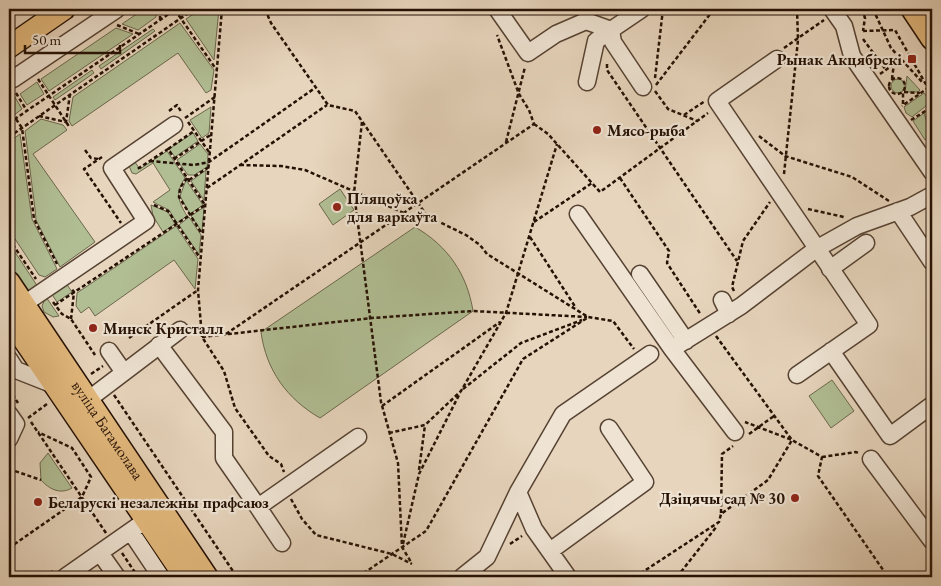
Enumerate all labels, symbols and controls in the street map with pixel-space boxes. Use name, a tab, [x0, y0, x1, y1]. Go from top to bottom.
scale bar	[25, 22, 120, 54]
text: 50 m	[32, 30, 61, 49]
place label: Рынак Акцябрскі	[777, 49, 902, 70]
marker: Рынак Акцябрскі	[906, 53, 918, 65]
place label: Мясо-рыба	[607, 120, 686, 141]
marker: Мясо-рыба	[591, 124, 603, 136]
place label: Пляцоўка для варкаўта	[347, 188, 438, 227]
marker: Пляцоўка для варкаўта	[331, 201, 343, 213]
place label: Минск Кристалл	[103, 318, 224, 339]
marker: Минск Кристалл	[87, 322, 99, 334]
street label: вуліца Багамолава	[67, 376, 149, 484]
place label: Дзіцячы сад № 30	[659, 488, 786, 509]
place label: Беларускі незалежны прафсаюз	[48, 492, 269, 513]
marker: Дзіцячы сад № 30	[789, 492, 801, 504]
marker: Беларускі незалежны прафсаюз	[32, 496, 44, 508]

